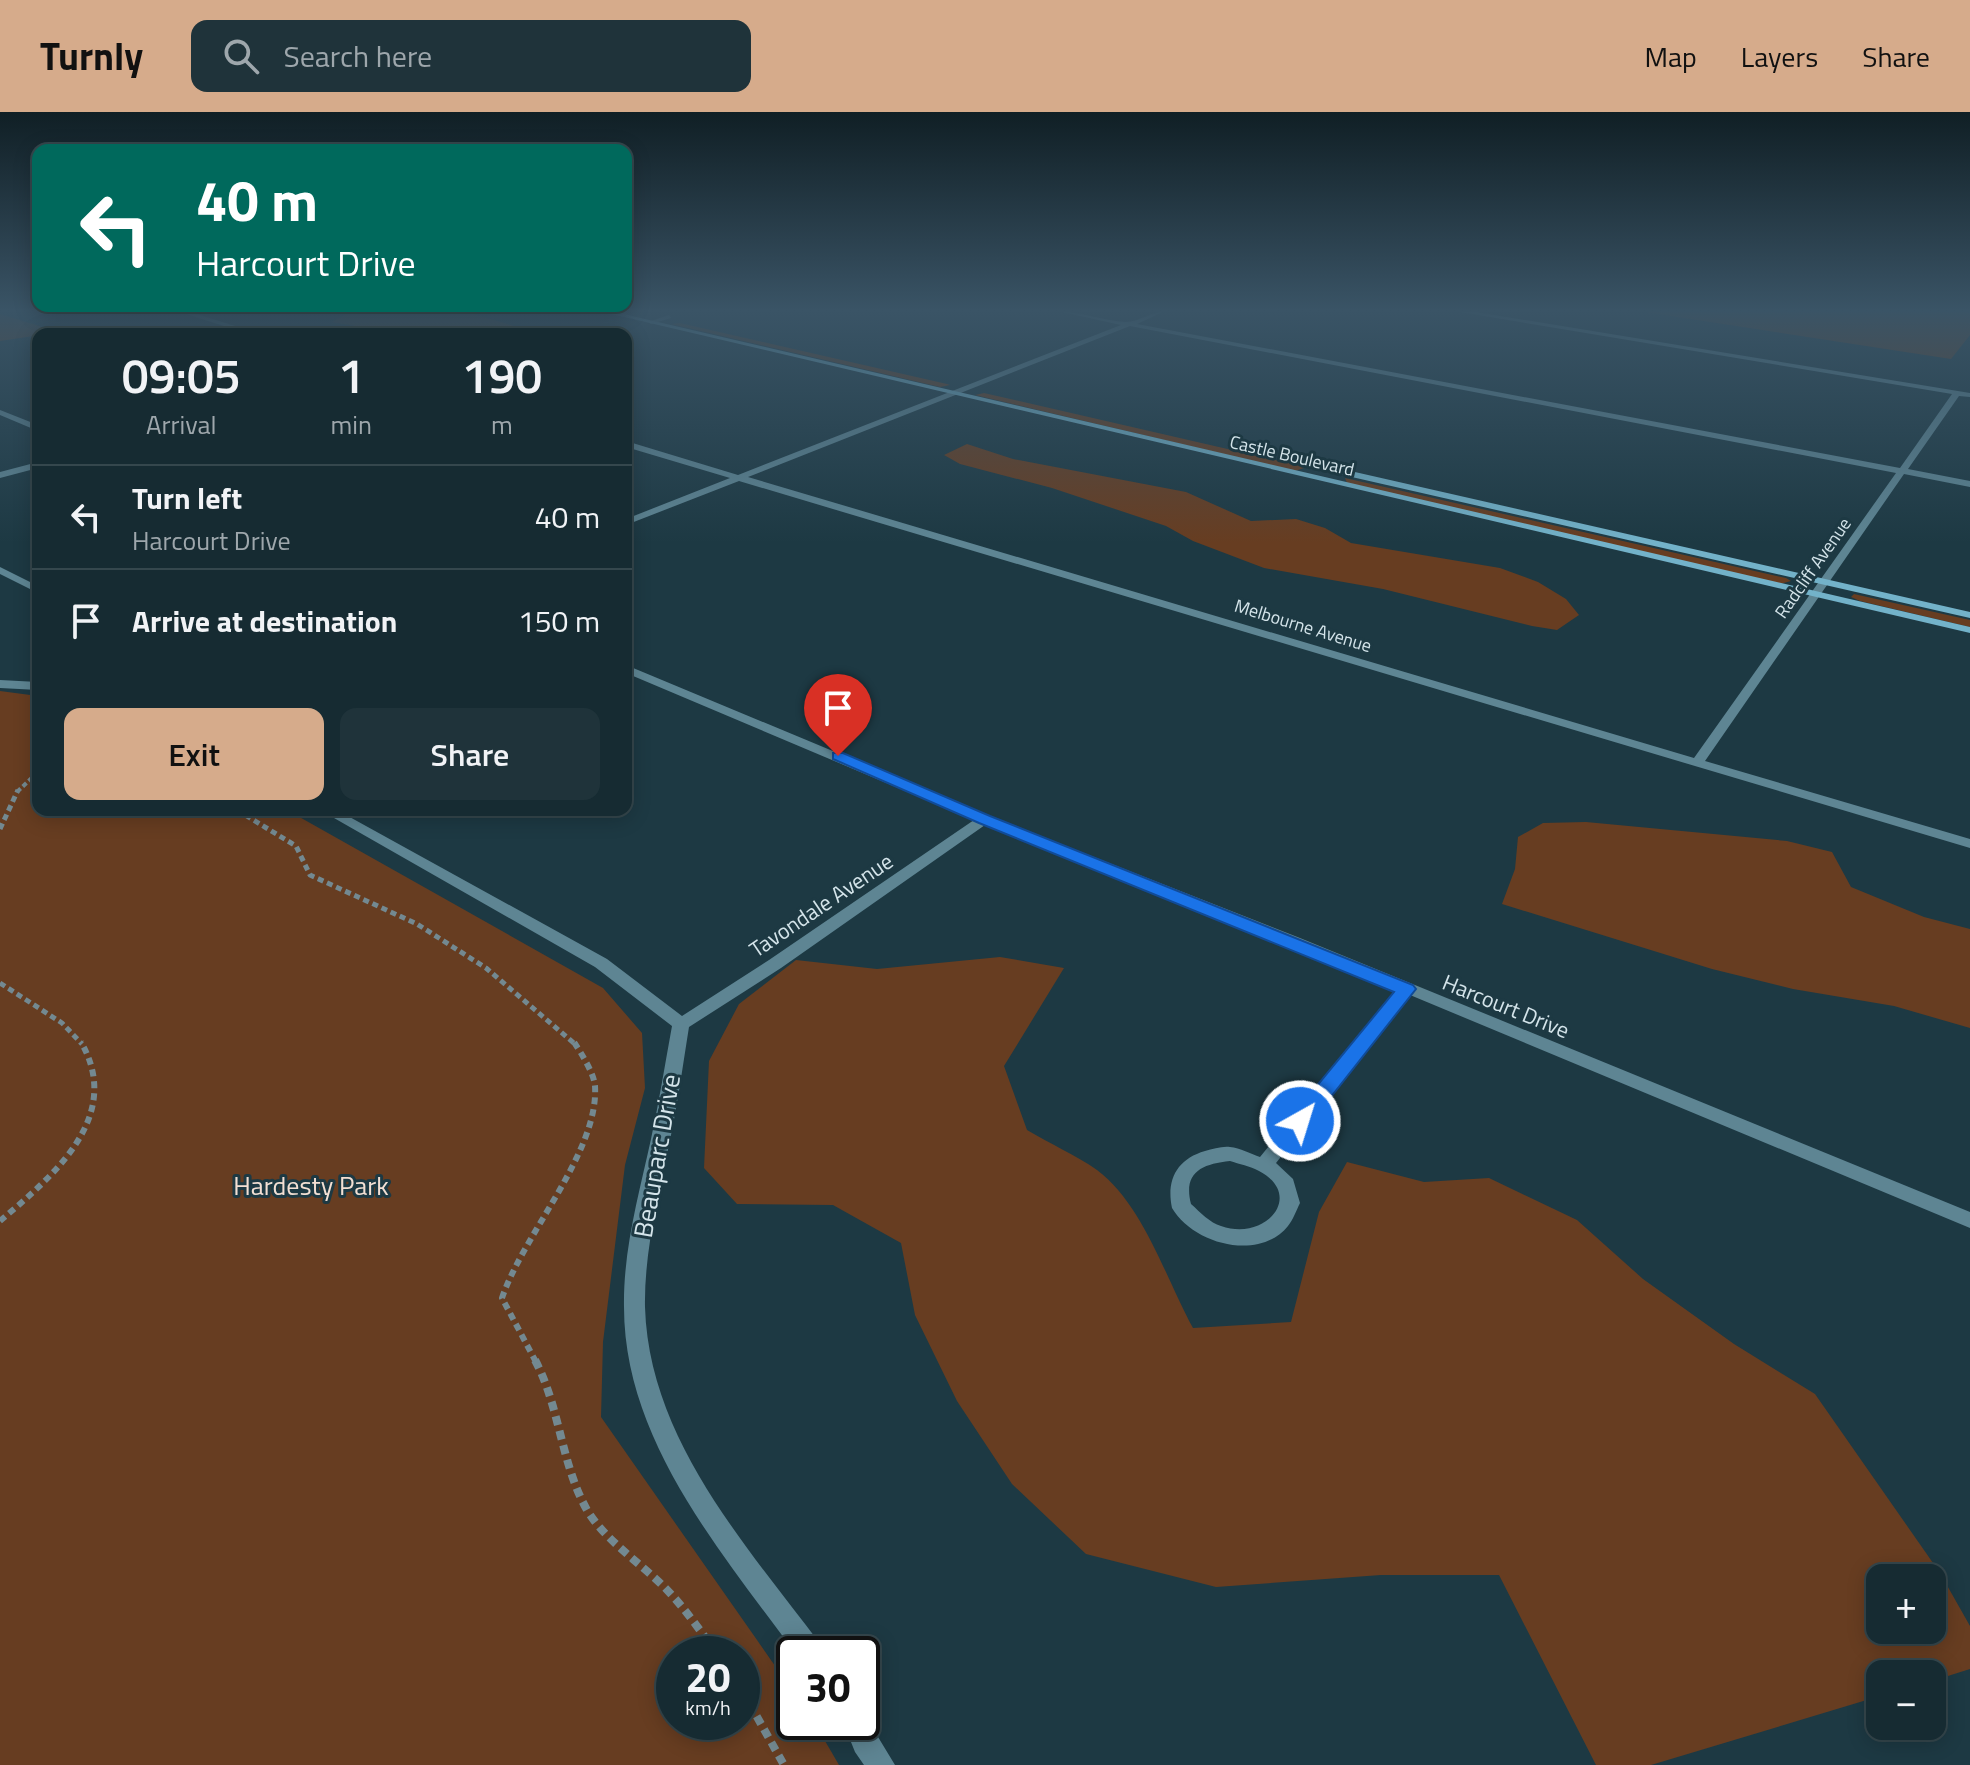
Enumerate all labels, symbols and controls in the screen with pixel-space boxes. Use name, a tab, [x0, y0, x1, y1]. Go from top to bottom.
search box	[191, 20, 751, 92]
text: Turnly	[40, 27, 143, 85]
text: Search here	[283, 33, 432, 79]
icon: search	[219, 34, 263, 78]
text: Map	[1644, 35, 1697, 78]
text: Layers	[1741, 35, 1818, 78]
text: Share	[1862, 35, 1930, 78]
text: 40 m	[196, 158, 318, 243]
icon: left	[64, 176, 168, 280]
text: Harcourt Drive	[196, 235, 416, 290]
text: 09:05	[122, 339, 241, 412]
text: 1	[338, 339, 365, 412]
text: 190	[462, 339, 542, 412]
text: Arrival	[146, 405, 216, 444]
text: min	[330, 405, 372, 444]
text: m	[491, 405, 513, 444]
street label: Castle Boulevard	[1227, 428, 1357, 483]
text: Turn left	[132, 475, 242, 521]
text: 40 m	[535, 494, 600, 540]
icon: left	[64, 495, 108, 539]
street label: Radcliff Avenue	[1768, 512, 1857, 624]
text: Harcourt Drive	[132, 521, 291, 560]
street label: Melbourne Avenue	[1231, 592, 1375, 659]
text: Arrive at destination	[132, 598, 397, 644]
text: 150 m	[518, 598, 600, 644]
icon: arrive	[64, 599, 108, 643]
pin	[804, 674, 872, 756]
icon: arrive	[816, 686, 860, 730]
button: Exit	[64, 708, 324, 800]
button: Share	[340, 708, 600, 800]
street label: Tavondale Avenue	[742, 844, 900, 966]
street label: Harcourt Drive	[1437, 965, 1575, 1047]
street label: Beauparc Drive	[623, 1071, 690, 1241]
position arrow	[1258, 1079, 1342, 1163]
park label: Hardesty Park	[233, 1166, 389, 1205]
map controls	[1866, 1564, 1946, 1740]
button: +	[1866, 1564, 1946, 1644]
speed limit sign: 30	[776, 1636, 880, 1740]
text: 20	[686, 1647, 730, 1708]
button: −	[1866, 1660, 1946, 1740]
text: km/h	[685, 1692, 731, 1723]

